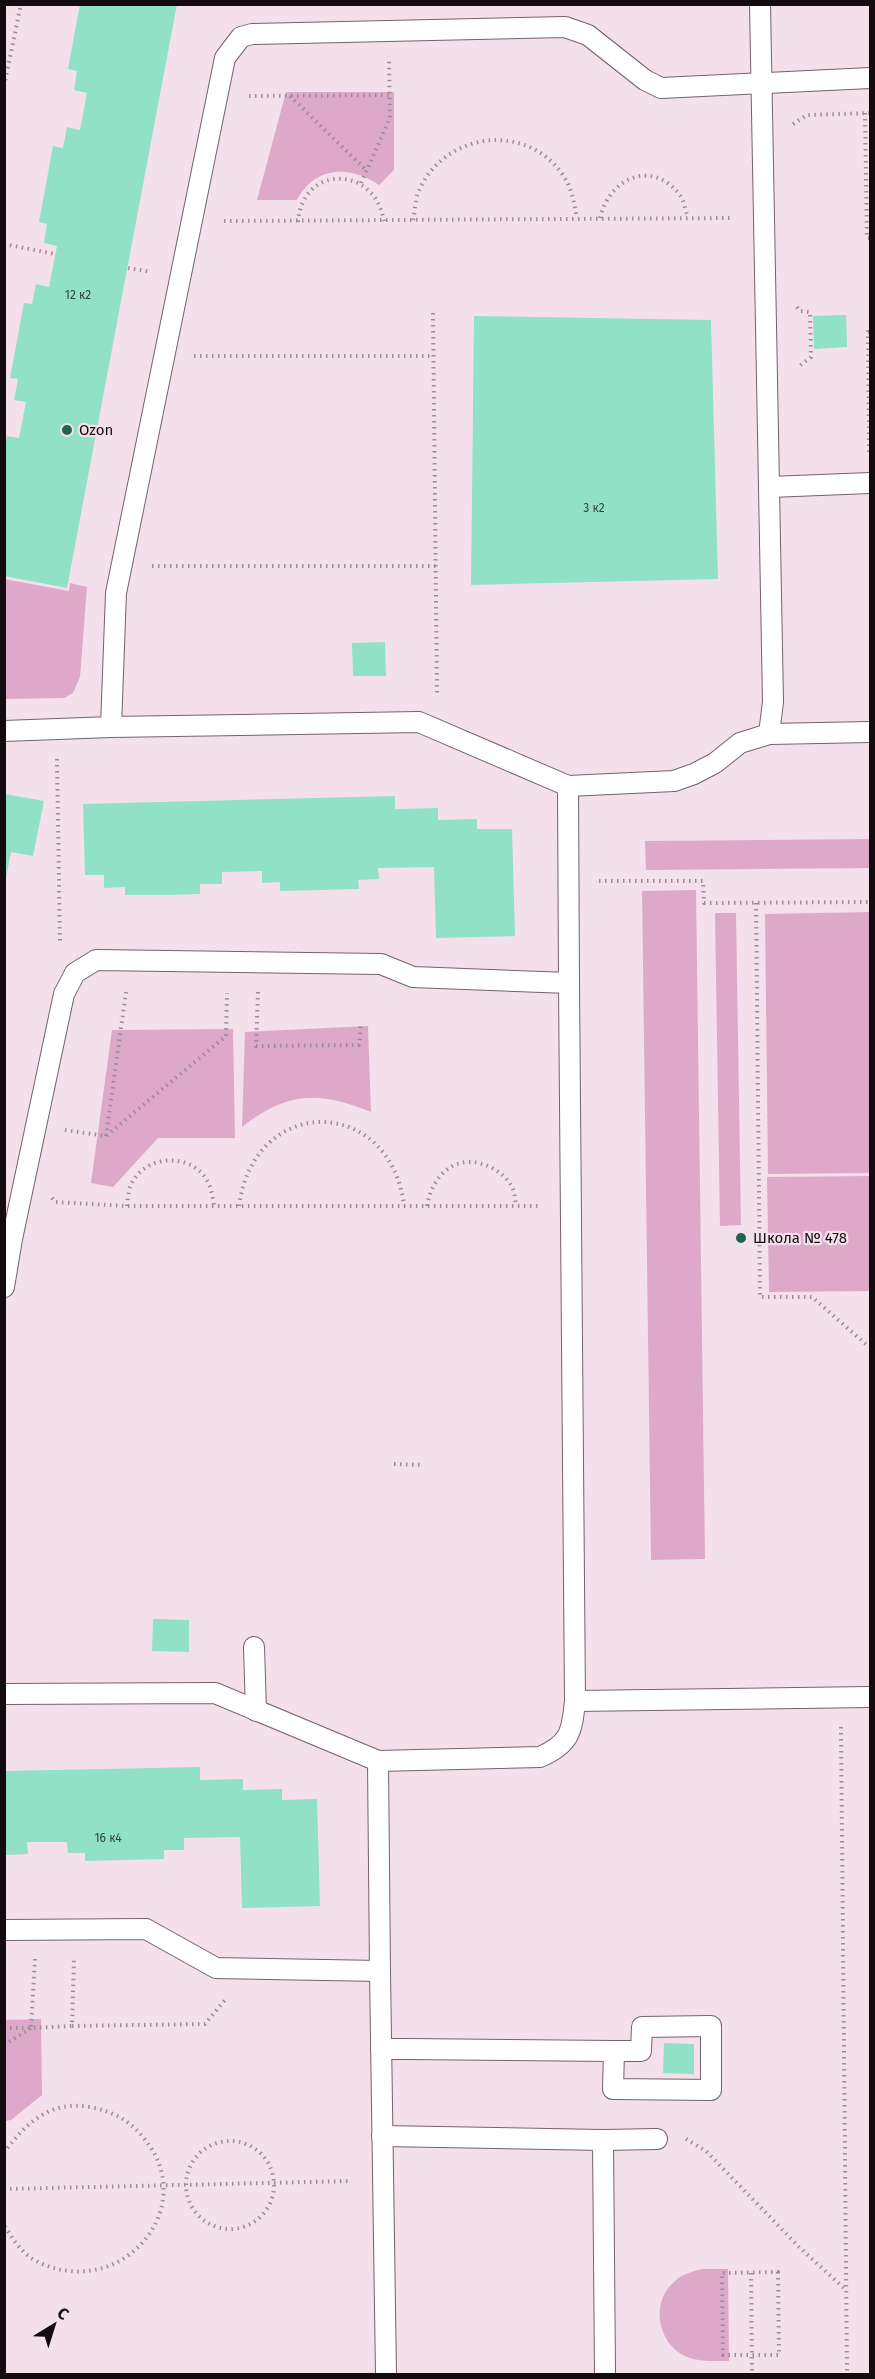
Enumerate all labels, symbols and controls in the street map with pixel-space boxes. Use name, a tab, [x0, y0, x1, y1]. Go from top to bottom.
house number: 12 к2	[65, 288, 91, 302]
place label: Ozon	[79, 421, 113, 439]
marker: Ozon	[60, 423, 74, 437]
house number: 3 к2	[583, 501, 605, 515]
place label: Школа № 478	[753, 1229, 847, 1247]
marker: Школа № 478	[734, 1231, 748, 1245]
house number: 16 к4	[94, 1831, 122, 1845]
north arrow	[24, 2295, 84, 2355]
text: С	[53, 2303, 73, 2324]

